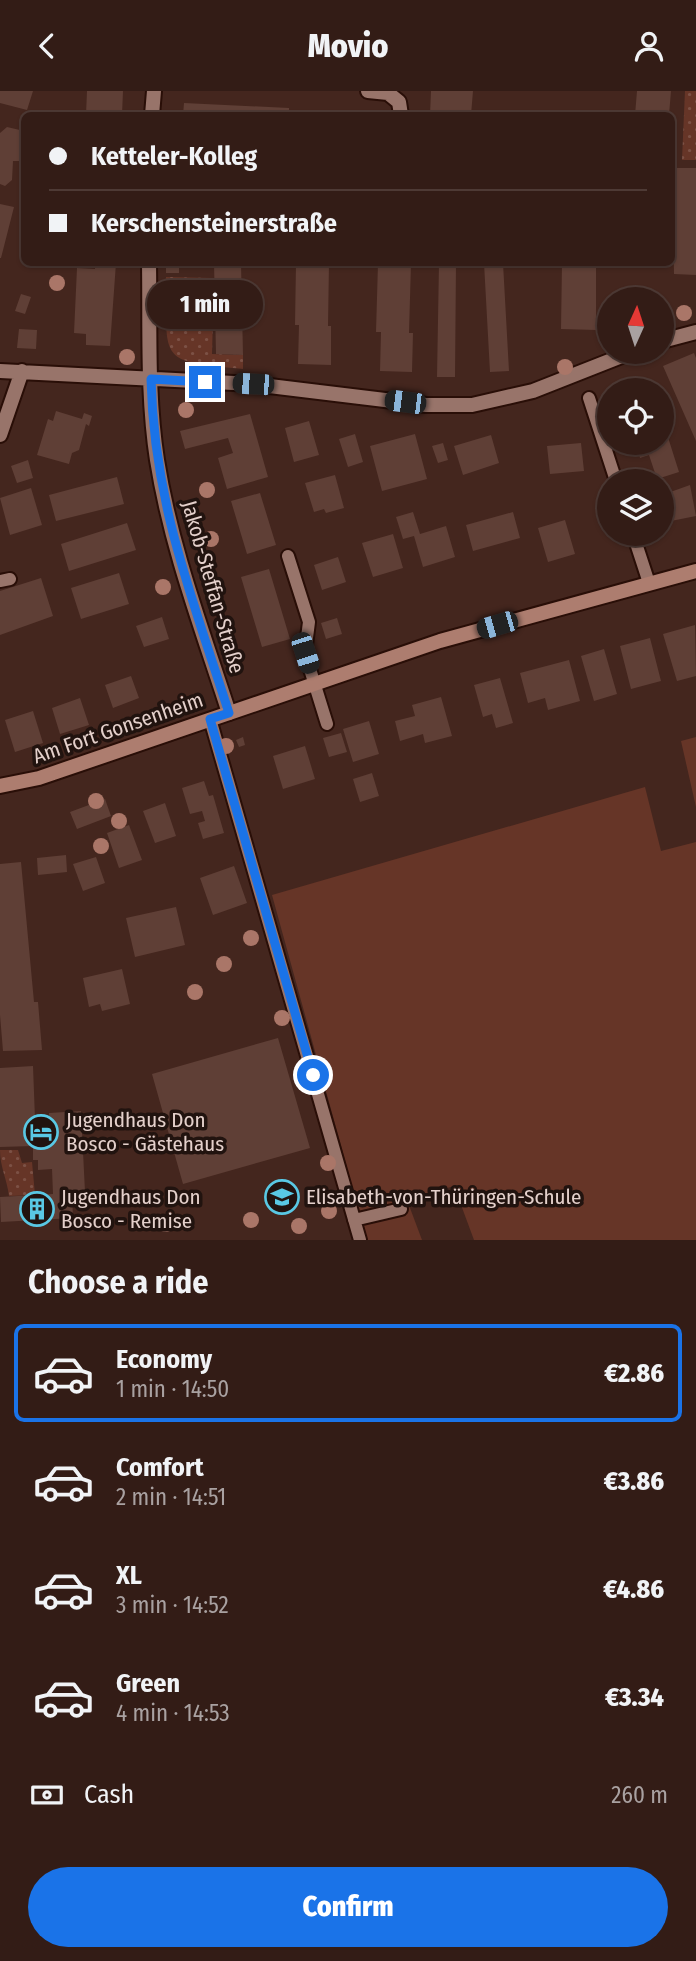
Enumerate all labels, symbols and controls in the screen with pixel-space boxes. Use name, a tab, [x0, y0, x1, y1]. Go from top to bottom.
icon: back	[28, 27, 66, 65]
text: Movio	[308, 27, 388, 65]
icon: person	[630, 27, 668, 65]
text: Ketteler-Kolleg	[91, 141, 257, 172]
text: Kerschensteinerstraße	[91, 208, 337, 239]
callout: 1 min	[147, 281, 263, 329]
north arrow	[597, 287, 674, 364]
map controls	[597, 287, 674, 546]
text: 1 min	[180, 290, 230, 318]
route end	[189, 366, 221, 398]
car	[232, 372, 275, 396]
button: locate	[597, 378, 674, 455]
car	[383, 389, 428, 415]
button: layers	[597, 469, 674, 546]
street label: Jakob-Steffan-Straße	[176, 498, 250, 676]
car	[474, 609, 521, 641]
car	[289, 630, 322, 676]
street label: Am Fort Gonsenheim	[30, 687, 206, 769]
route start	[297, 1059, 329, 1091]
place label: Jugendhaus Don Bosco - Gästehaus	[66, 1107, 224, 1157]
hotel icon: Jugendhaus Don Bosco - Gästehaus	[22, 1113, 60, 1151]
school or university icon: Elisabeth-von-Thüringen-Schule	[263, 1178, 301, 1216]
place label: Jugendhaus Don Bosco - Remise	[61, 1184, 201, 1234]
place label: Elisabeth-von-Thüringen-Schule	[306, 1184, 581, 1210]
building icon: Jugendhaus Don Bosco - Remise	[18, 1190, 56, 1228]
text: Choose a ride	[28, 1263, 209, 1301]
icon: car	[32, 1342, 95, 1405]
text: Economy	[116, 1344, 212, 1375]
text: €2.86	[604, 1358, 664, 1389]
text: 1 min · 14:50	[116, 1375, 229, 1403]
icon: car	[32, 1450, 95, 1513]
text: Comfort	[116, 1452, 204, 1483]
text: €3.86	[604, 1466, 664, 1497]
text: 2 min · 14:51	[116, 1483, 226, 1511]
icon: car	[32, 1558, 95, 1621]
text: XL	[116, 1560, 142, 1591]
text: €4.86	[603, 1574, 664, 1605]
text: 3 min · 14:52	[116, 1591, 229, 1619]
icon: car	[32, 1666, 95, 1729]
text: Green	[116, 1668, 180, 1699]
text: €3.34	[605, 1682, 664, 1713]
text: 4 min · 14:53	[116, 1699, 230, 1727]
icon: cash	[28, 1776, 66, 1814]
text: Cash	[84, 1779, 134, 1810]
text: 260 m	[611, 1781, 668, 1809]
button: Confirm	[28, 1867, 668, 1947]

